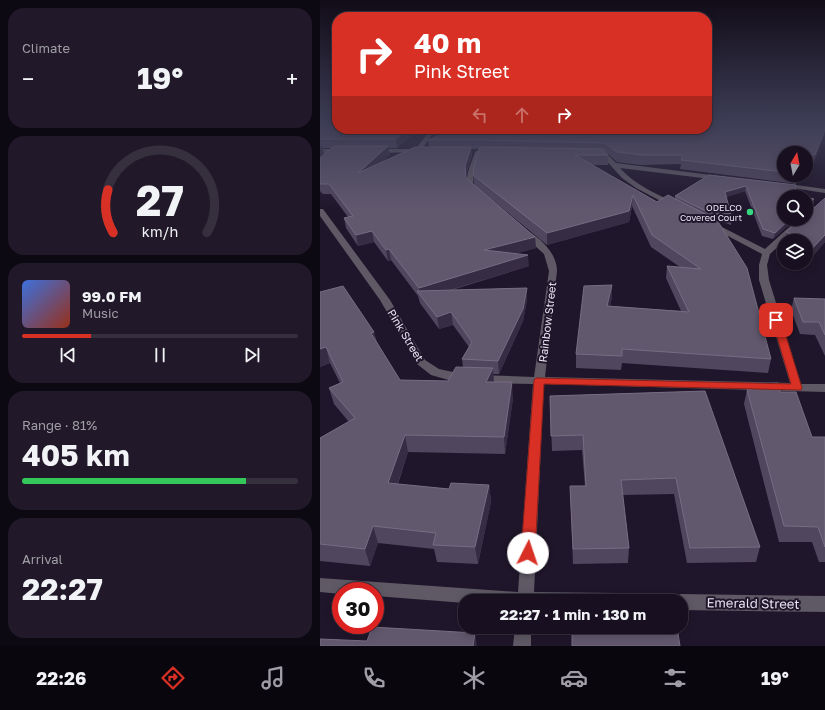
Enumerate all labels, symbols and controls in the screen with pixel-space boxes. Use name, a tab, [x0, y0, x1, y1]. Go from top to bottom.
text: 40 m	[414, 26, 481, 59]
icon: right	[348, 28, 400, 80]
text: Climate	[22, 40, 70, 56]
text: 19°	[137, 60, 183, 96]
text: Pink Street	[414, 60, 510, 82]
text: −	[22, 65, 34, 92]
text: +	[286, 65, 298, 92]
icon: left	[469, 104, 491, 126]
icon: ahead	[511, 104, 533, 126]
icon: right	[553, 104, 575, 126]
north arrow	[777, 146, 813, 182]
map controls	[777, 146, 813, 270]
text: 27	[136, 175, 184, 225]
button: search	[777, 190, 813, 226]
place label: ODELCO Covered Court	[680, 202, 742, 223]
marker: ODELCO Covered Court	[745, 207, 755, 217]
text: km/h	[142, 223, 178, 240]
button: layers	[777, 234, 813, 270]
street label: Rainbow Street	[536, 281, 558, 363]
text: 99.0 FM	[82, 287, 142, 305]
pin	[759, 303, 793, 337]
text: Music	[82, 305, 119, 321]
street label: Pink Street	[385, 307, 427, 363]
icon: arrive	[765, 309, 787, 331]
icon: previous	[57, 344, 79, 366]
icon: pause	[149, 344, 171, 366]
icon: next	[241, 344, 263, 366]
text: Range · 81%	[22, 417, 97, 433]
text: 405 km	[22, 437, 130, 473]
position arrow	[507, 532, 549, 574]
text: Arrival	[22, 551, 63, 567]
text: 22:27	[22, 571, 103, 607]
speed limit sign: 30	[332, 582, 384, 634]
street label: Emerald Street	[706, 594, 800, 612]
text: 22:27 · 1 min · 130 m	[500, 605, 646, 623]
icon: directions	[159, 664, 187, 692]
icon: music	[259, 664, 287, 692]
icon: phone	[360, 664, 388, 692]
icon: climate	[460, 664, 488, 692]
icon: car	[560, 664, 588, 692]
icon: filters	[661, 664, 689, 692]
text: 22:26	[36, 667, 86, 689]
text: 19°	[761, 667, 789, 689]

